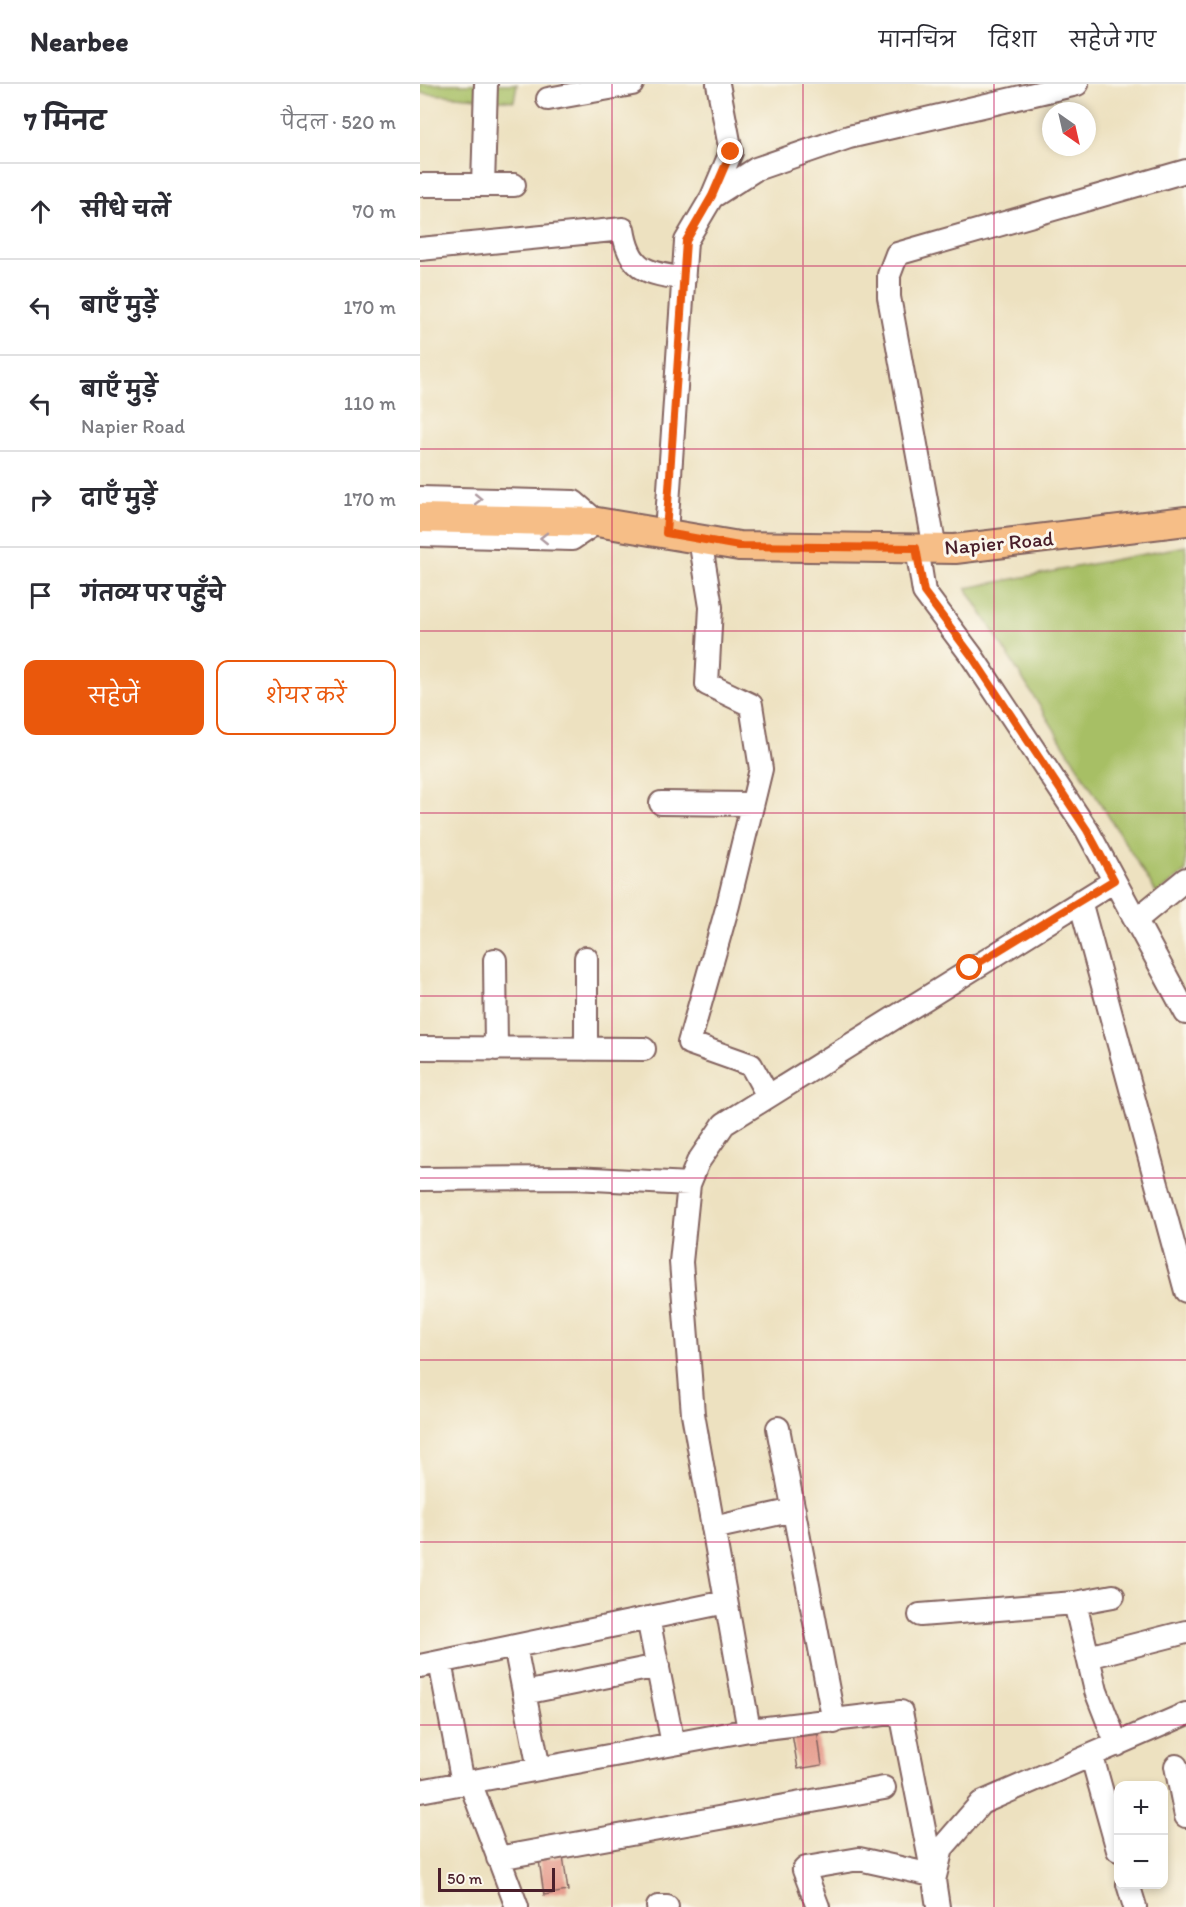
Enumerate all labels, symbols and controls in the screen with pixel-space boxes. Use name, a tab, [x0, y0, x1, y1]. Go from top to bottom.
text: Nearbee	[30, 24, 129, 58]
text: मानचित्र	[879, 27, 956, 52]
text: दिशा	[989, 27, 1036, 52]
text: सहेजे गए	[1069, 27, 1156, 52]
north arrow	[1042, 102, 1096, 156]
text: 7 मिनट	[24, 105, 106, 137]
text: पैदल · 520 m	[281, 110, 396, 134]
route end	[717, 138, 743, 164]
icon: ahead	[24, 195, 57, 228]
text: सीधे चलें	[81, 196, 170, 223]
text: 70 m	[352, 199, 396, 223]
icon: left	[24, 291, 57, 324]
text: बाएँ मुड़ें	[81, 292, 158, 319]
text: 170 m	[343, 295, 396, 319]
text: बाएँ मुड़ें	[81, 376, 158, 403]
icon: left	[24, 387, 57, 420]
text: 110 m	[344, 391, 396, 415]
text: Napier Road	[81, 414, 185, 438]
icon: right	[24, 483, 57, 516]
text: दाएँ मुड़ें	[81, 484, 157, 511]
text: 170 m	[343, 487, 396, 511]
one-way arrow	[474, 493, 483, 506]
street label: Napier Road	[943, 525, 1055, 560]
one-way arrow	[539, 532, 548, 544]
icon: arrive	[24, 579, 57, 612]
text: गंतव्य पर पहुँचे	[81, 580, 225, 607]
button: सहेजें	[24, 660, 204, 735]
button: शेयर करें	[216, 660, 396, 735]
route start	[956, 954, 982, 980]
map controls	[1114, 1781, 1168, 1889]
button: +	[1114, 1781, 1168, 1835]
button: −	[1114, 1835, 1168, 1889]
scale bar	[438, 1865, 555, 1892]
text: 50 m	[447, 1869, 482, 1888]

